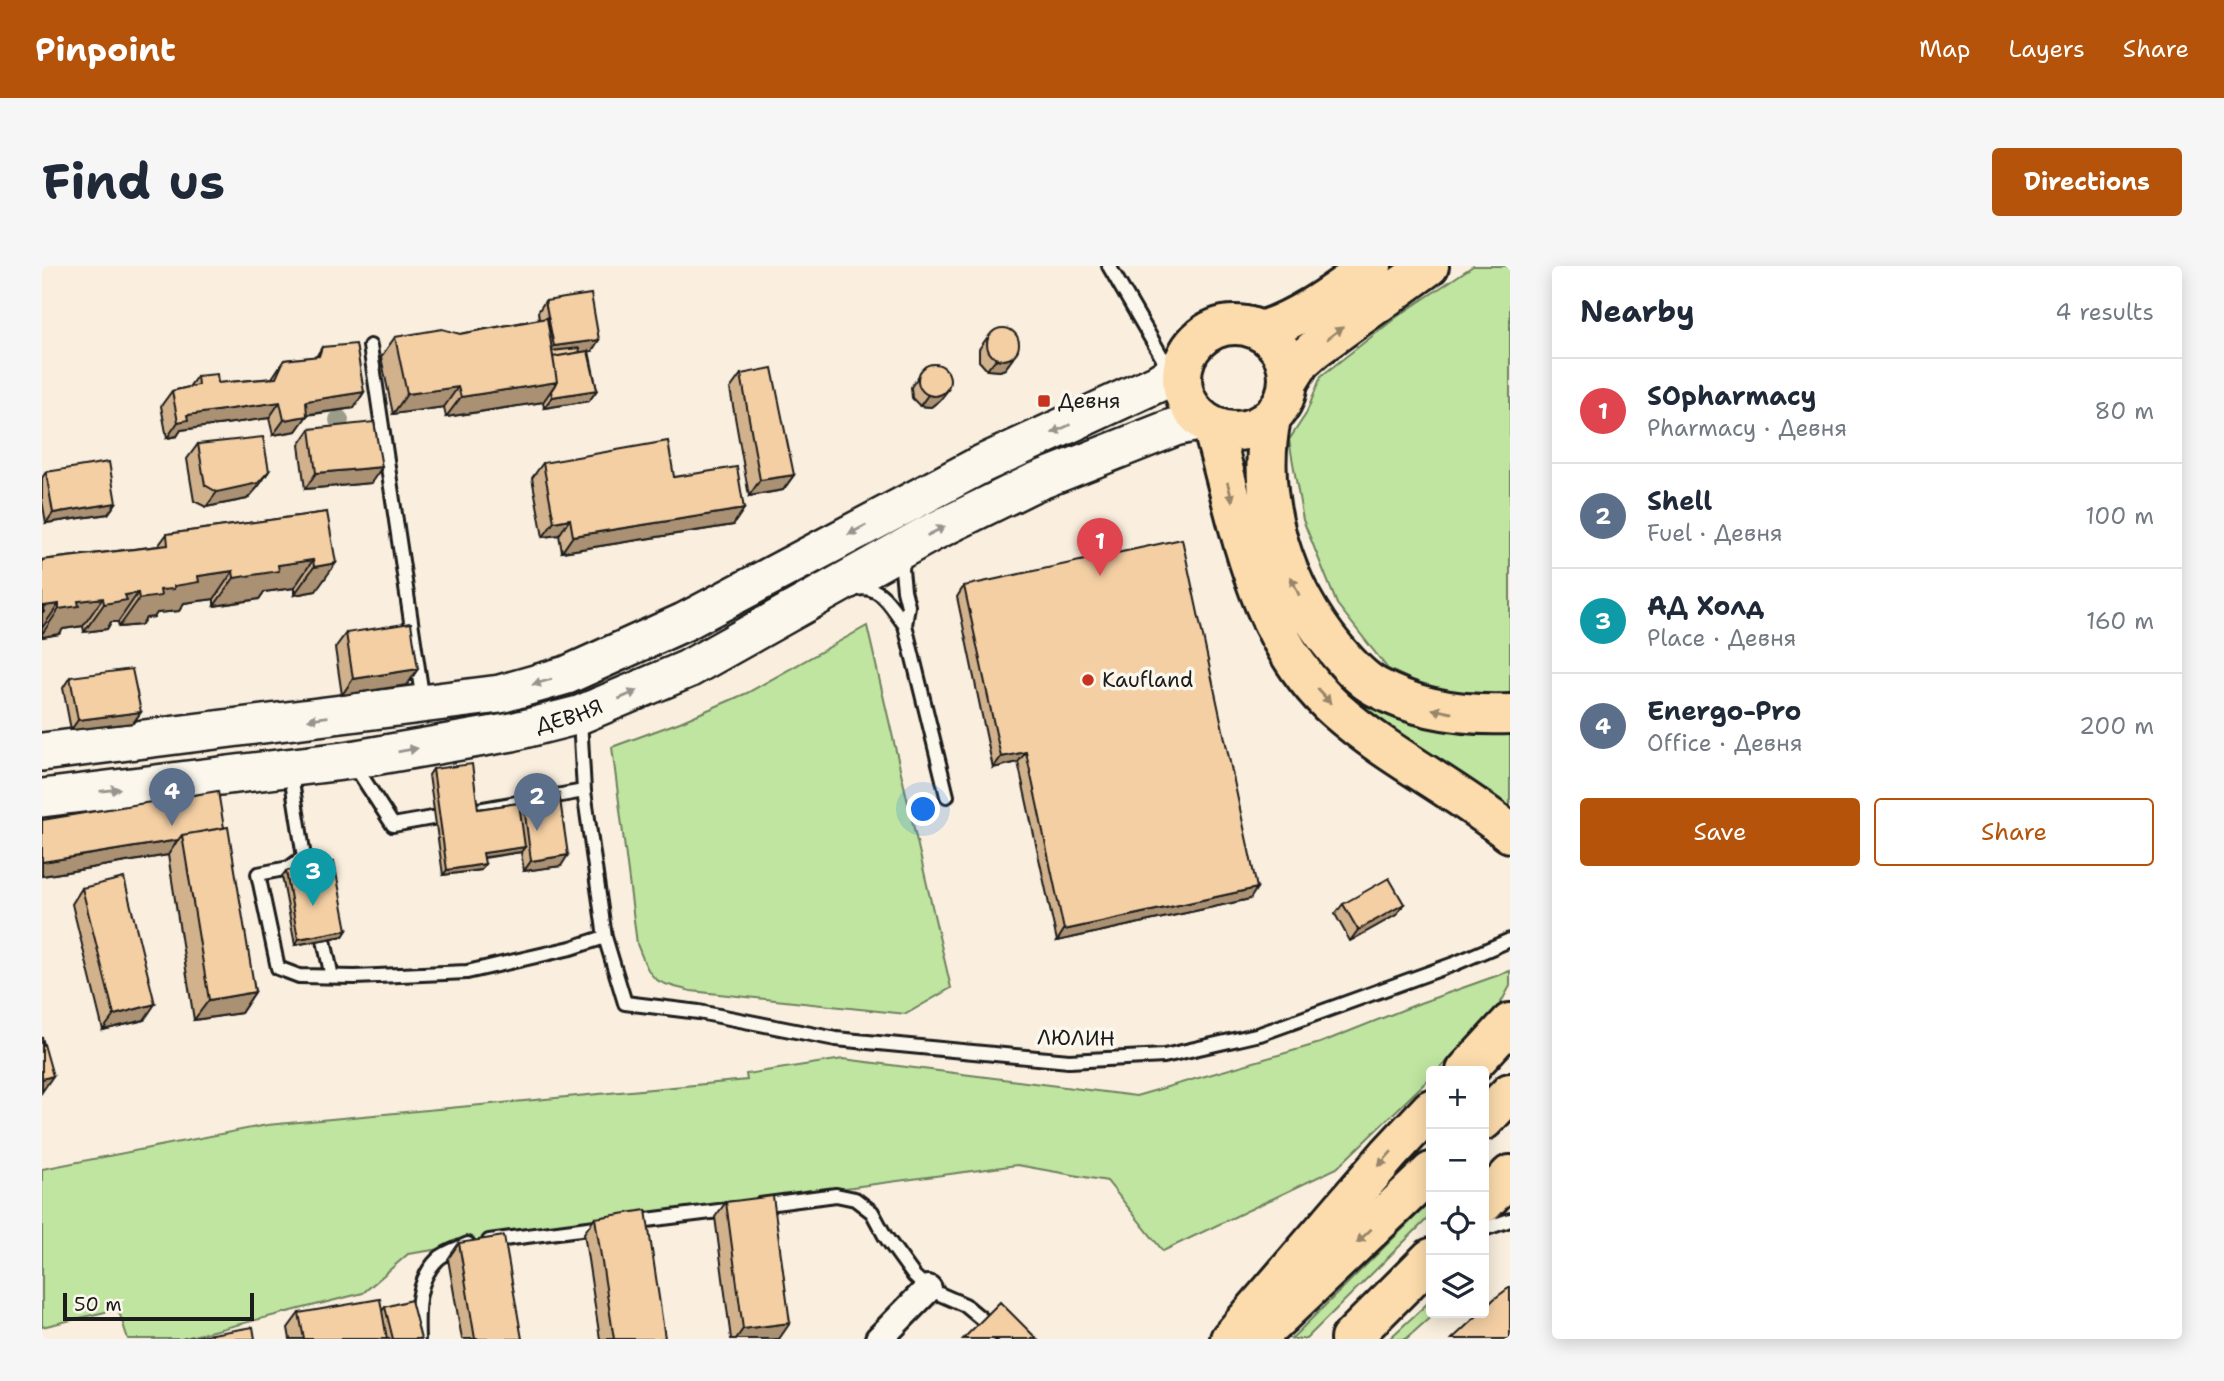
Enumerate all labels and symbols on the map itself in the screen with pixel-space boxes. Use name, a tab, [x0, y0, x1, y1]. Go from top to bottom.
one-way arrow	[1325, 326, 1344, 340]
place label: Девня	[1058, 387, 1121, 415]
marker: Девня	[1036, 393, 1052, 409]
one-way arrow	[1051, 423, 1071, 434]
one-way arrow	[1225, 481, 1236, 503]
pin: 1	[1077, 518, 1123, 576]
one-way arrow	[847, 524, 867, 536]
one-way arrow	[927, 525, 947, 537]
one-way arrow	[1289, 576, 1301, 596]
place label: Kaufland	[1102, 666, 1193, 694]
marker: Kaufland	[1080, 672, 1096, 688]
one-way arrow	[532, 677, 553, 687]
one-way arrow	[1316, 687, 1332, 705]
one-way arrow	[617, 689, 638, 700]
street label: ДЕВНЯ	[532, 692, 607, 740]
one-way arrow	[1431, 705, 1453, 716]
one-way arrow	[307, 712, 329, 723]
one-way arrow	[397, 744, 419, 755]
pin: 4	[149, 768, 195, 826]
pin: 2	[514, 773, 560, 831]
one-way arrow	[99, 784, 121, 795]
your location	[906, 792, 940, 826]
pin: 3	[290, 848, 336, 906]
street label: ЛЮЛИН	[1037, 1023, 1115, 1053]
one-way arrow	[1377, 1150, 1393, 1168]
one-way arrow	[1356, 1228, 1373, 1244]
scale bar	[63, 1290, 254, 1322]

